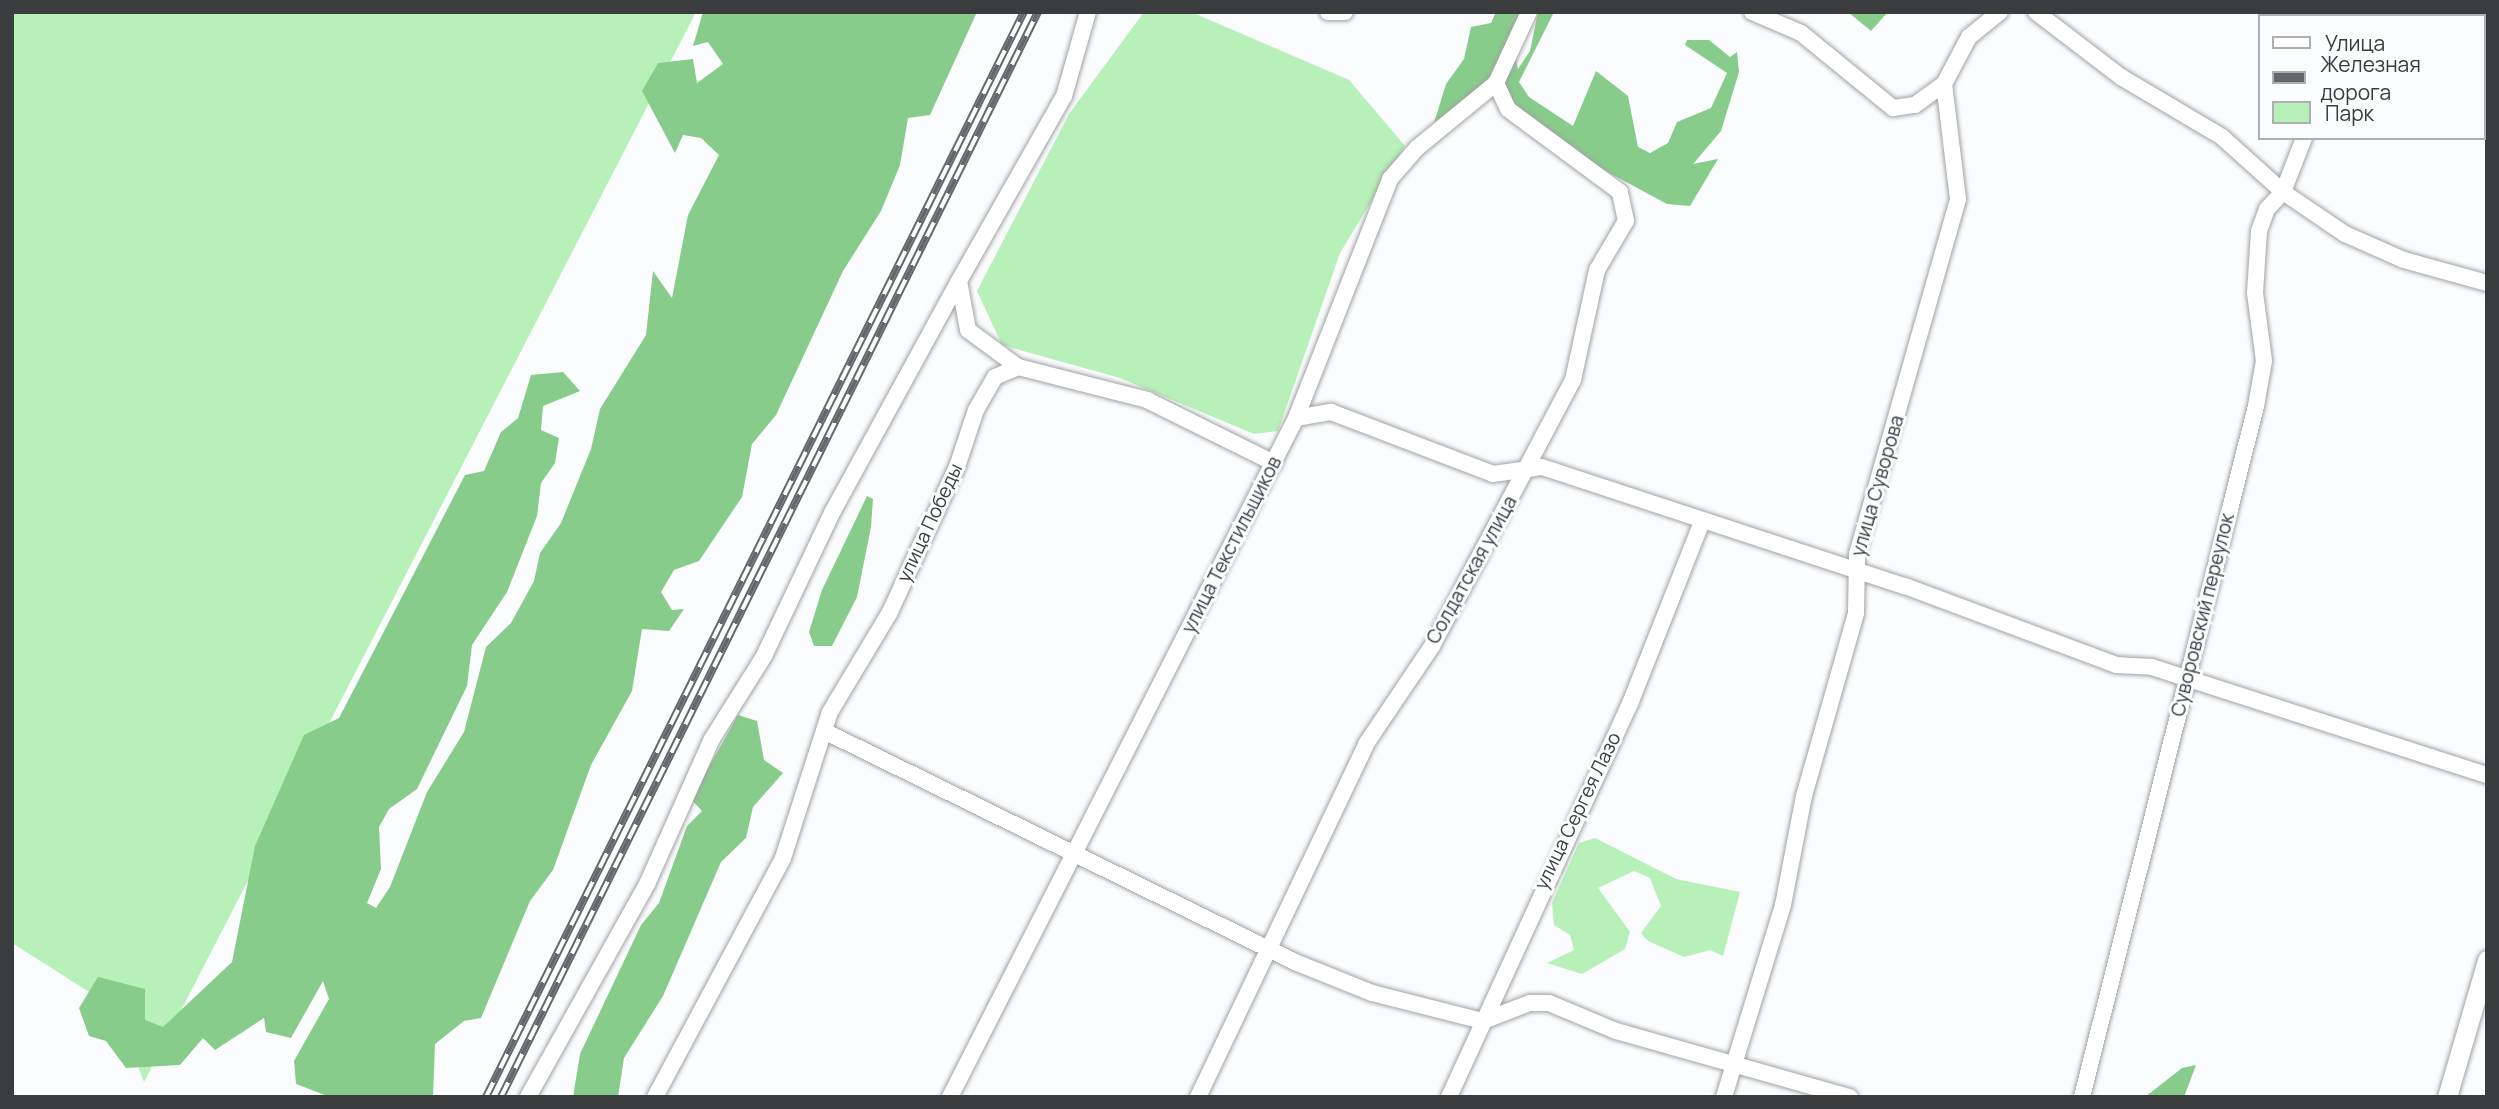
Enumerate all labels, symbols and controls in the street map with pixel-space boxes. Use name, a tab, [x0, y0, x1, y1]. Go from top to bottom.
legend	[2258, 14, 2485, 140]
text: Улица	[2325, 29, 2385, 57]
text: Железная дорога	[2320, 50, 2421, 106]
text: Парк	[2325, 99, 2374, 127]
street label: улица Суворова	[1847, 413, 1909, 559]
street label: улица Текстильщиков	[1177, 453, 1287, 637]
street label: улица Победы	[893, 460, 967, 586]
street label: Солдатская улица	[1422, 492, 1522, 648]
street label: Суворовский переулок	[2167, 511, 2239, 719]
street label: улица Сергея Лазо	[1530, 729, 1626, 893]

